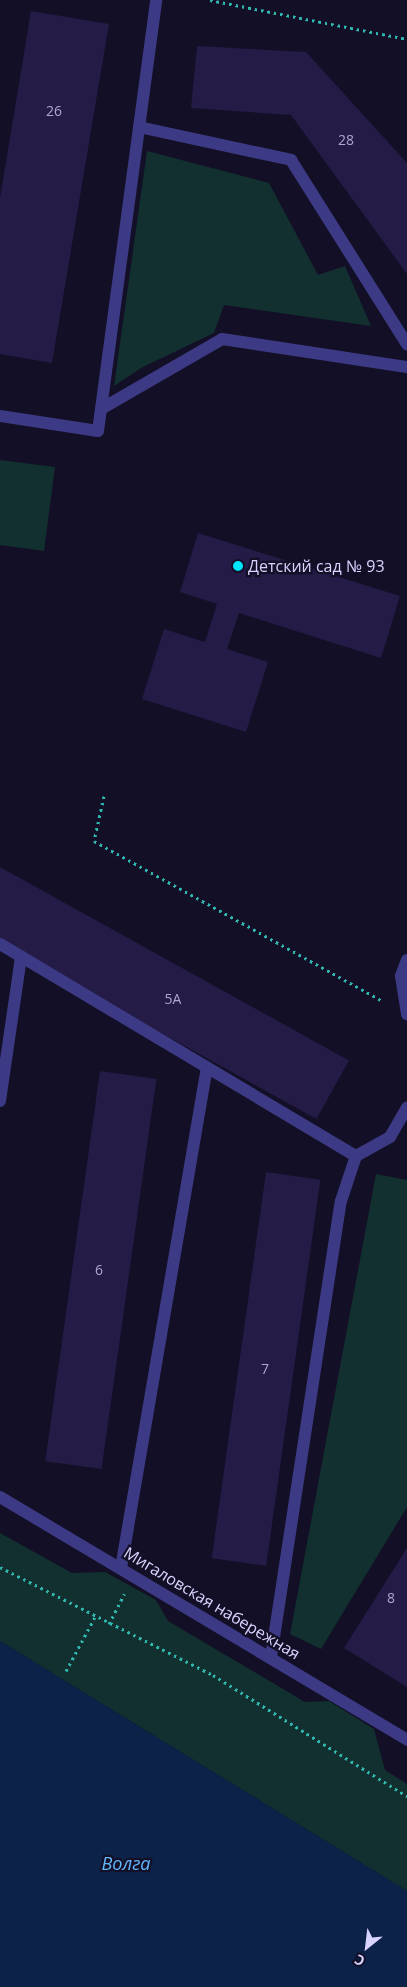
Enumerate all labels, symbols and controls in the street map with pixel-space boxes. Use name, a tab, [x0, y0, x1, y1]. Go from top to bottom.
house number: 26	[46, 103, 62, 119]
house number: 28	[338, 132, 354, 148]
place label: Детский сад № 93	[248, 556, 385, 576]
marker: Детский сад № 93	[232, 560, 244, 572]
house number: 5А	[165, 991, 181, 1007]
house number: 6	[95, 1262, 103, 1278]
house number: 7	[261, 1361, 269, 1377]
street label: Мигаловская набережная	[120, 1543, 304, 1663]
house number: 8	[387, 1590, 395, 1606]
water label: Волга	[102, 1852, 150, 1874]
north arrow	[342, 1922, 392, 1972]
text: С	[351, 1950, 368, 1971]

